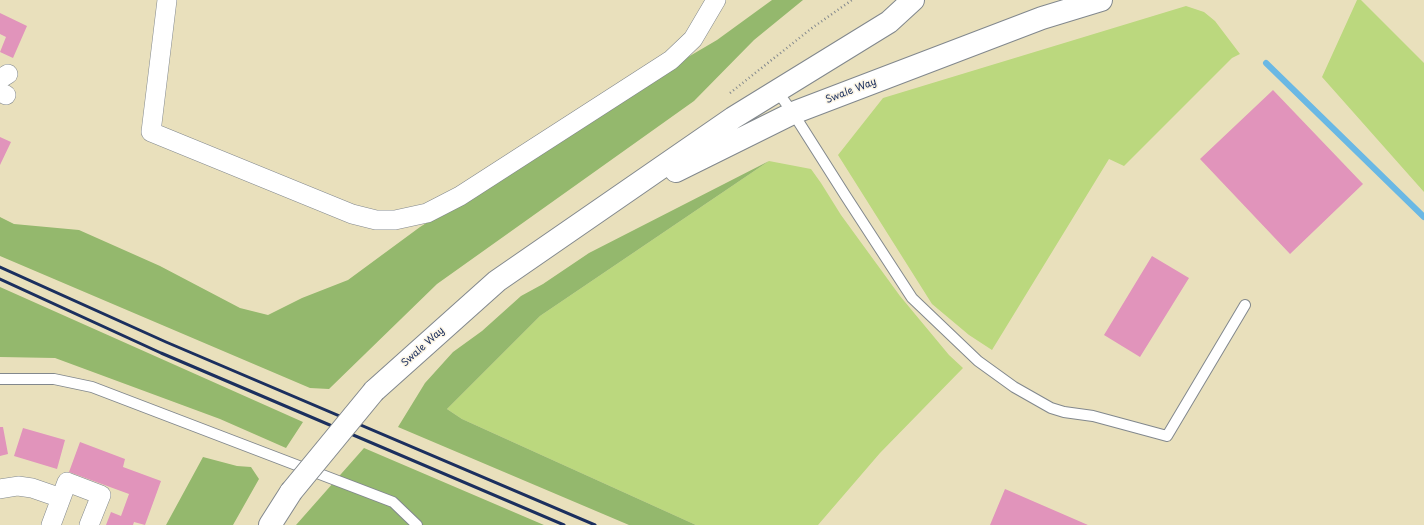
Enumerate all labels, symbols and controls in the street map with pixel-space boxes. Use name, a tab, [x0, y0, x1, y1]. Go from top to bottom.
street label: Swale Way	[824, 76, 878, 106]
street label: Swale Way	[399, 325, 447, 369]

